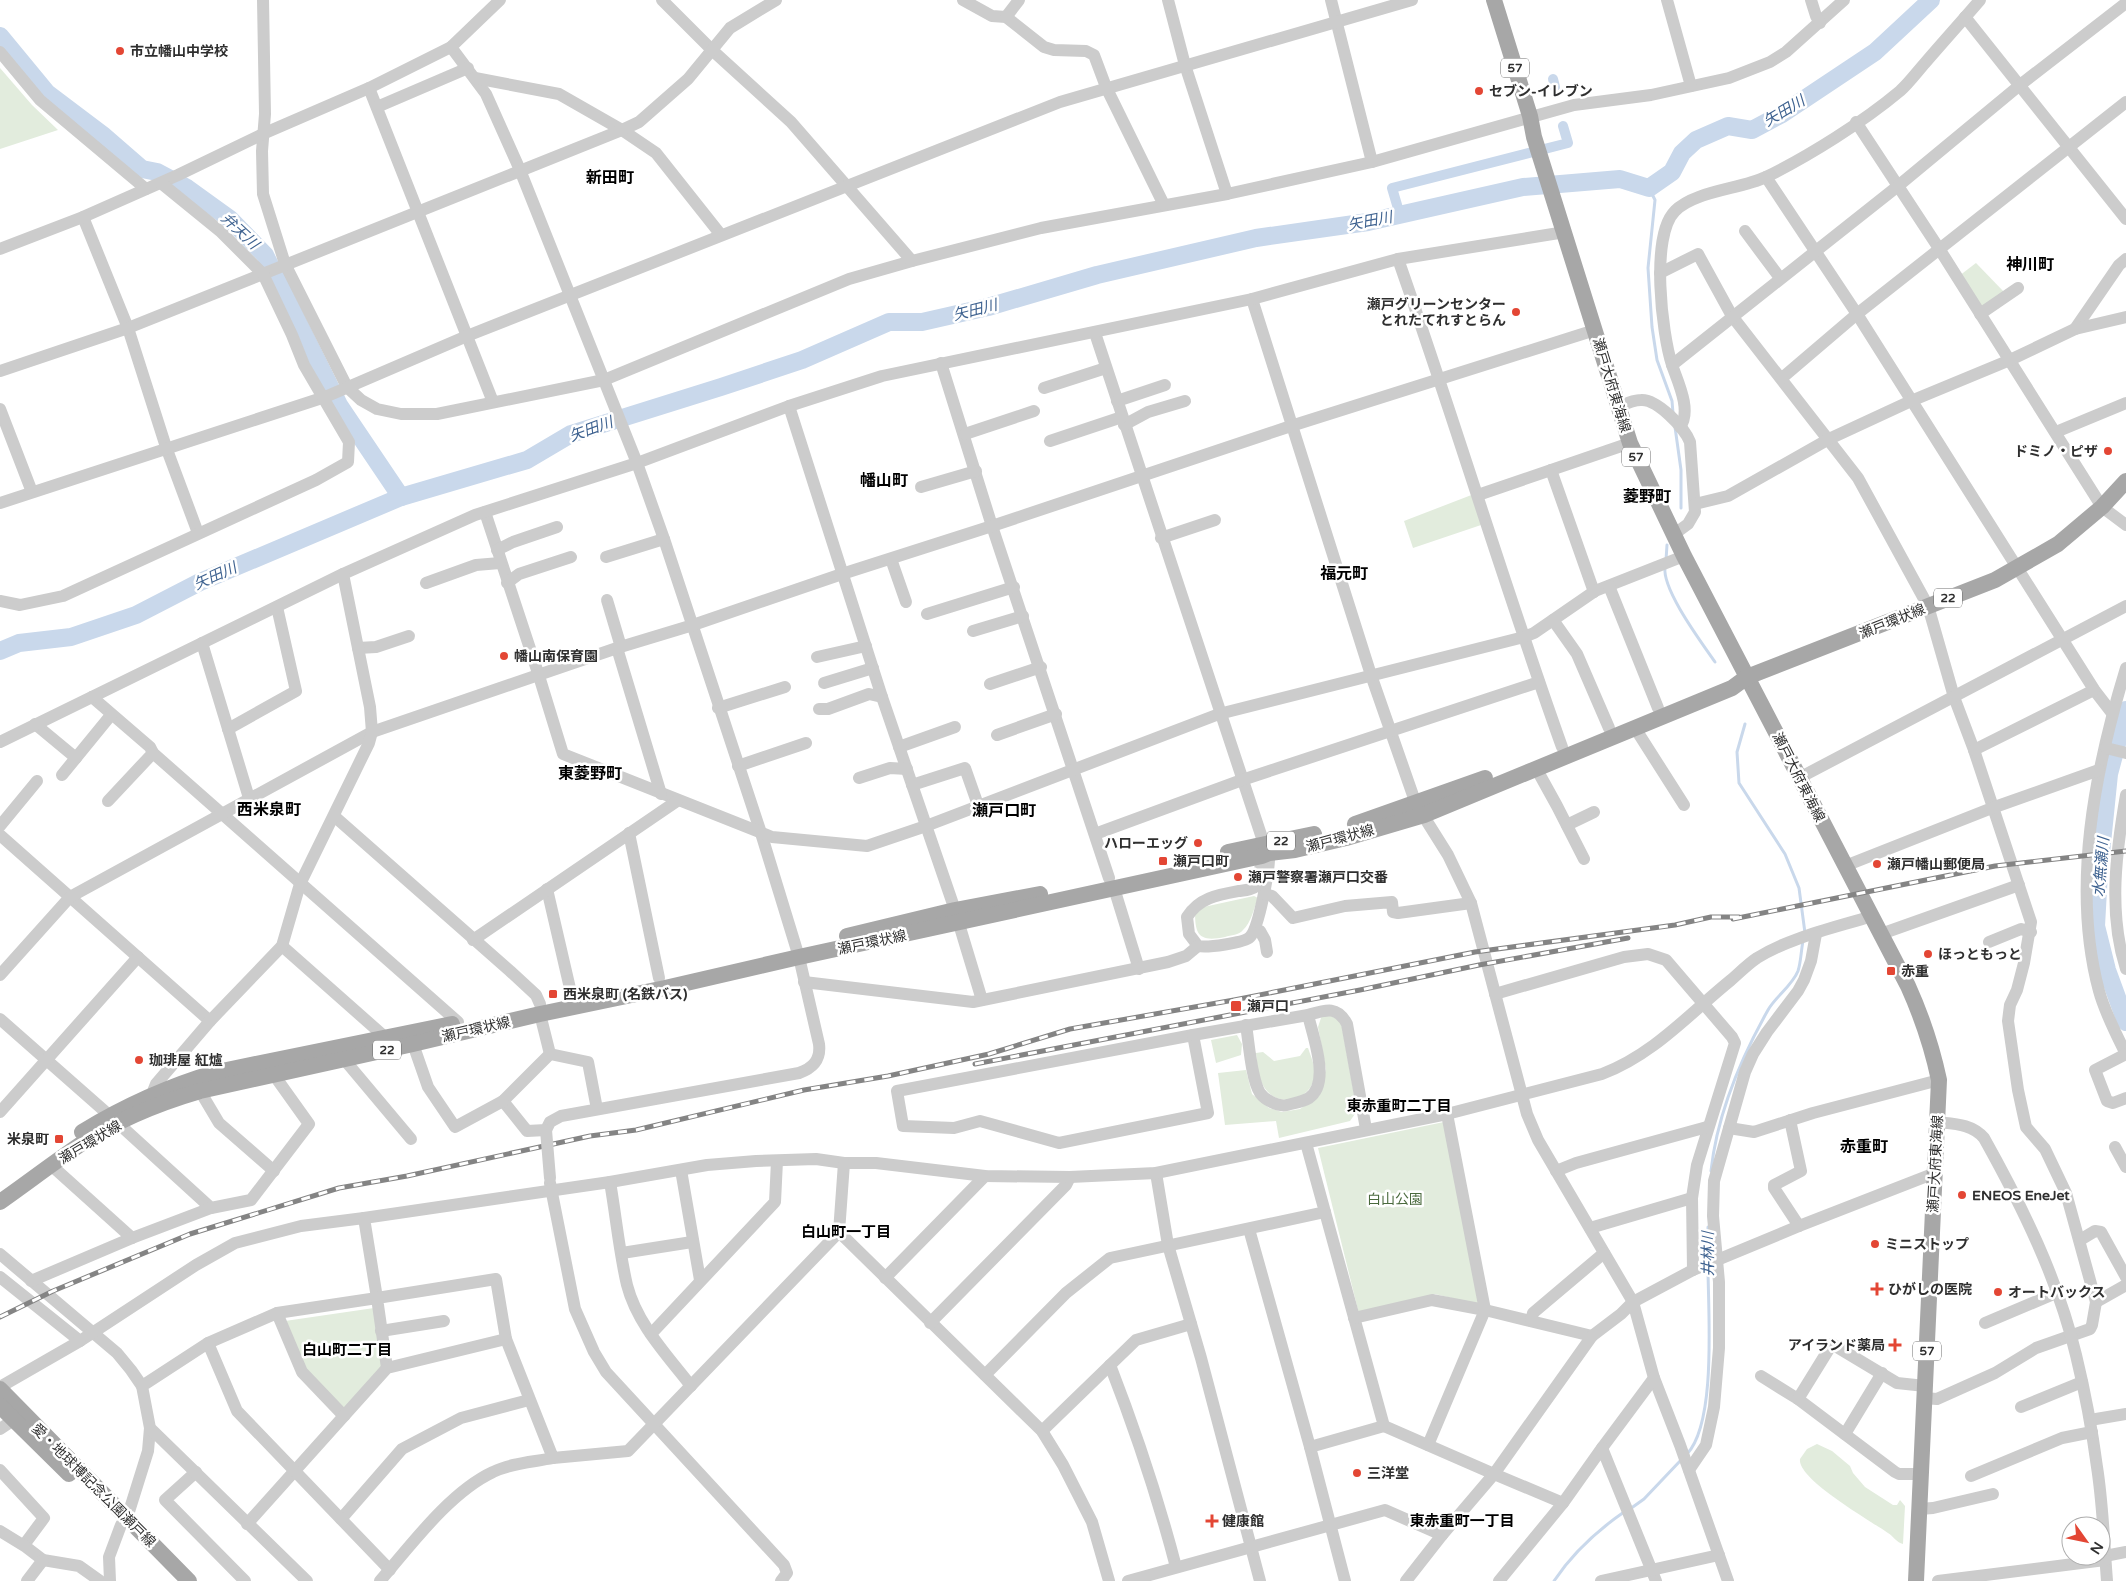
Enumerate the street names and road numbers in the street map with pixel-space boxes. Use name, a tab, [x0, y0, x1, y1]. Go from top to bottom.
road number: 57	[1501, 58, 1529, 78]
street label: 瀬戸大府東海線	[1589, 336, 1634, 434]
road number: 57	[1622, 448, 1650, 467]
road number: 22	[1934, 588, 1962, 608]
street label: 瀬戸環状線	[1857, 600, 1928, 642]
street label: 瀬戸大府東海線	[1769, 730, 1828, 825]
street label: 瀬戸環状線	[1304, 821, 1376, 856]
road number: 22	[1267, 831, 1295, 850]
street label: 瀬戸環状線	[836, 927, 908, 958]
street label: 瀬戸環状線	[440, 1013, 512, 1046]
road number: 22	[373, 1040, 401, 1060]
street label: 瀬戸大府東海線	[1924, 1115, 1947, 1213]
street label: 瀬戸環状線	[56, 1117, 125, 1168]
road number: 57	[1913, 1342, 1941, 1360]
street label: 愛・地球博記念公園瀬戸線	[28, 1420, 159, 1551]

